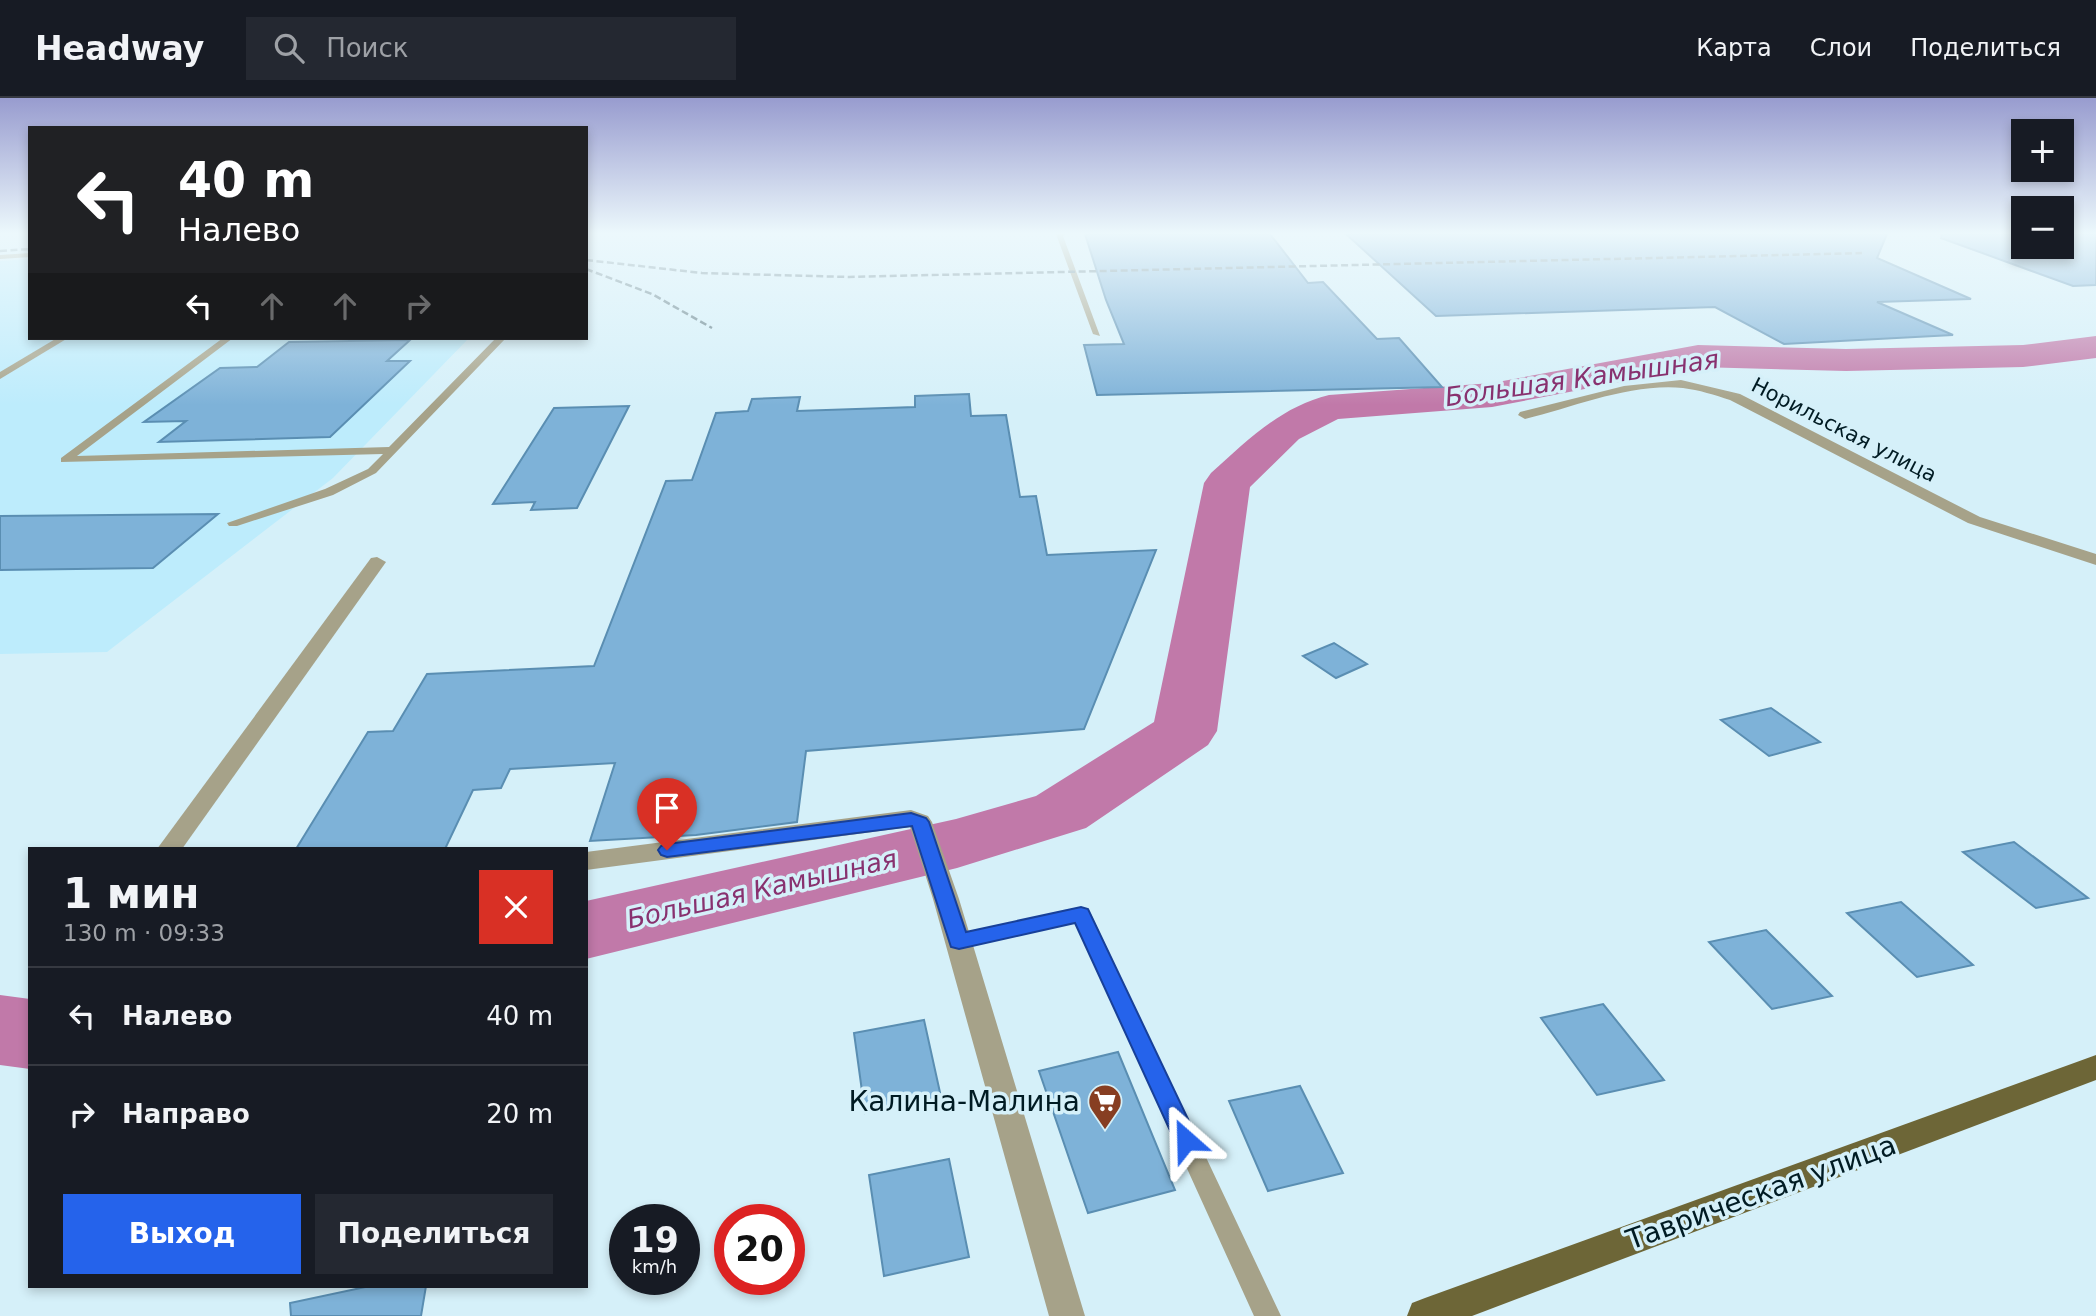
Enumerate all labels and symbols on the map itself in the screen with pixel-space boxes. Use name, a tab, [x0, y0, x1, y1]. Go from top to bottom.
water label: Большая Камышная	[1443, 344, 1721, 412]
street label: Норильская улица	[1747, 373, 1941, 487]
pin	[637, 778, 697, 850]
water label: Большая Камышная	[624, 843, 900, 935]
supermarket icon: Калина-Малина	[1086, 1082, 1124, 1131]
place label: Калина-Малина	[848, 1085, 1080, 1118]
position arrow	[1149, 1103, 1223, 1177]
street label: Таврическая улица	[1621, 1128, 1901, 1257]
speed limit sign: 20	[714, 1204, 805, 1295]

